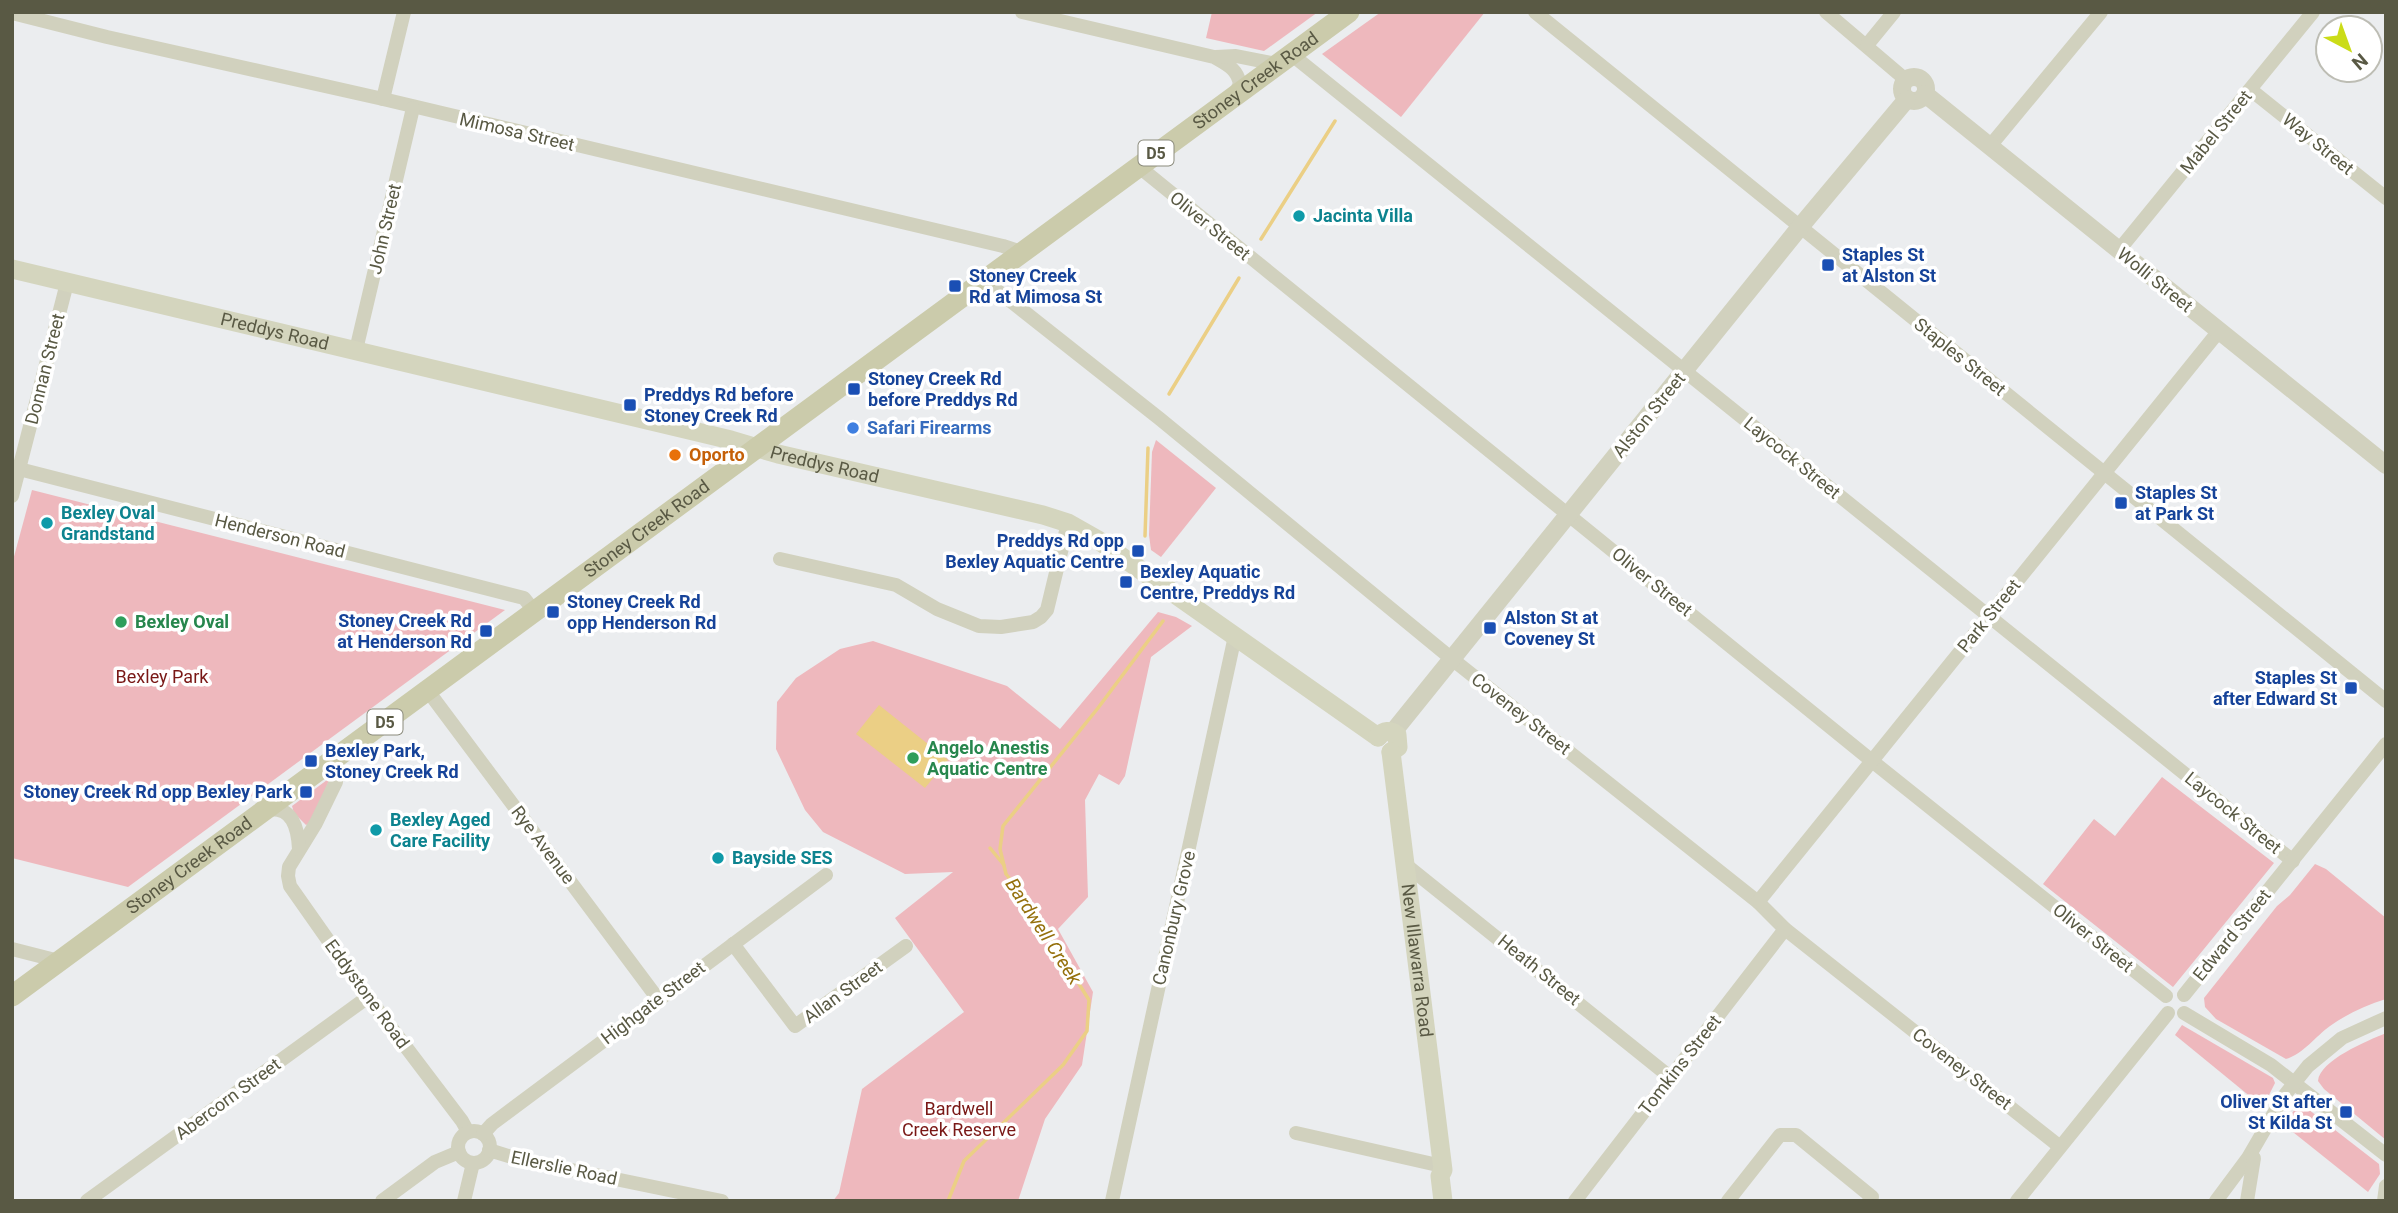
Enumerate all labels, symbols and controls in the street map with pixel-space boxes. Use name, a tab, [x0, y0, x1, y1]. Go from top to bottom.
north arrow	[2314, 14, 2384, 84]
street label: Stoney Creek Road	[1188, 27, 1322, 134]
text: N	[2347, 48, 2372, 75]
street label: Mabel Street	[2176, 86, 2256, 178]
street label: Mimosa Street	[458, 108, 577, 155]
street label: Way Street	[2278, 108, 2358, 179]
road number: D5	[1138, 140, 1174, 166]
street label: John Street	[364, 182, 405, 276]
street label: Oliver Street	[1166, 187, 1255, 264]
place label: Jacinta Villa	[1313, 205, 1413, 226]
marker: Jacinta Villa	[1291, 208, 1307, 224]
street label: Wolli Street	[2113, 243, 2197, 316]
place label: Staples St at Alston St	[1842, 244, 1936, 286]
marker: Staples St at Alston St	[1820, 257, 1836, 273]
place label: Stoney Creek Rd at Mimosa St	[969, 265, 1102, 307]
marker: Stoney Creek Rd at Mimosa St	[947, 278, 963, 294]
street label: Preddys Road	[218, 308, 331, 354]
street label: Donnan Street	[21, 311, 68, 427]
street label: Staples Street	[1910, 313, 2010, 400]
place label: Stoney Creek Rd before Preddys Rd	[868, 368, 1018, 410]
street label: Alston Street	[1608, 368, 1689, 461]
marker: Stoney Creek Rd before Preddys Rd	[846, 381, 862, 397]
place label: Preddys Rd before Stoney Creek Rd	[644, 384, 794, 426]
marker: Preddys Rd before Stoney Creek Rd	[622, 397, 638, 413]
street label: Laycock Street	[1740, 412, 1845, 503]
place label: Safari Firearms	[867, 417, 991, 438]
marker: Safari Firearms	[845, 420, 861, 436]
street label: Preddys Road	[768, 441, 881, 487]
place label: Oporto	[689, 444, 745, 465]
marker: Oporto	[667, 447, 683, 463]
street label: Stoney Creek Road	[579, 475, 713, 582]
place label: Staples St at Park St	[2135, 482, 2217, 524]
marker: Staples St at Park St	[2113, 495, 2129, 511]
place label: Bexley Oval Grandstand	[61, 502, 155, 544]
street label: Henderson Road	[213, 509, 347, 562]
marker: Bexley Oval Grandstand	[39, 515, 55, 531]
place label: Preddys Rd opp Bexley Aquatic Centre	[945, 530, 1124, 572]
marker: Preddys Rd opp Bexley Aquatic Centre	[1130, 543, 1146, 559]
street label: Oliver Street	[1608, 543, 1697, 620]
place label: Bexley Aquatic Centre, Preddys Rd	[1140, 561, 1295, 603]
marker: Bexley Aquatic Centre, Preddys Rd	[1118, 574, 1134, 590]
street label: Park Street	[1953, 575, 2025, 657]
place label: Stoney Creek Rd opp Henderson Rd	[567, 591, 716, 633]
marker: Stoney Creek Rd opp Henderson Rd	[545, 604, 561, 620]
place label: Alston St at Coveney St	[1504, 607, 1598, 649]
place label: Stoney Creek Rd at Henderson Rd	[337, 610, 472, 652]
place label: Bexley Oval	[135, 611, 229, 632]
marker: Bexley Oval	[113, 614, 129, 630]
marker: Alston St at Coveney St	[1482, 620, 1498, 636]
marker: Stoney Creek Rd at Henderson Rd	[478, 623, 494, 639]
park label: Bexley Park	[116, 666, 209, 687]
place label: Staples St after Edward St	[2213, 667, 2337, 709]
street label: Coveney Street	[1468, 668, 1575, 759]
marker: Staples St after Edward St	[2343, 680, 2359, 696]
road number: D5	[368, 709, 402, 734]
place label: Angelo Anestis Aquatic Centre	[927, 737, 1049, 779]
place label: Bexley Park, Stoney Creek Rd	[325, 740, 459, 782]
marker: Angelo Anestis Aquatic Centre	[905, 750, 921, 766]
marker: Bexley Park, Stoney Creek Rd	[303, 753, 319, 769]
street label: Laycock Street	[2181, 767, 2286, 858]
place label: Stoney Creek Rd opp Bexley Park	[23, 781, 292, 802]
marker: Stoney Creek Rd opp Bexley Park	[298, 784, 314, 800]
street label: Rye Avenue	[507, 801, 580, 888]
place label: Bexley Aged Care Facility	[390, 809, 491, 851]
street label: Stoney Creek Road	[122, 812, 256, 918]
marker: Bexley Aged Care Facility	[368, 822, 384, 838]
place label: Bayside SES	[732, 847, 833, 868]
street label: Canonbury Grove	[1148, 849, 1199, 987]
marker: Bayside SES	[710, 850, 726, 866]
water label: Bardwell Creek	[1001, 874, 1087, 989]
street label: New Illawarra Road	[1397, 882, 1437, 1038]
street label: Edward Street	[2188, 885, 2275, 985]
street label: Oliver Street	[2049, 899, 2138, 976]
street label: Heath Street	[1494, 930, 1585, 1009]
street label: Eddystone Road	[321, 935, 414, 1052]
street label: Allan Street	[799, 956, 886, 1027]
street label: Highgate Street	[597, 957, 709, 1048]
street label: Tomkins Street	[1634, 1011, 1725, 1119]
street label: Coveney Street	[1909, 1023, 2016, 1114]
street label: Abercorn Street	[171, 1053, 285, 1144]
place label: Oliver St after St Kilda St	[2220, 1091, 2332, 1133]
park label: Bardwell Creek Reserve	[902, 1098, 1016, 1140]
marker: Oliver St after St Kilda St	[2338, 1104, 2354, 1120]
street label: Ellerslie Road	[509, 1146, 619, 1189]

